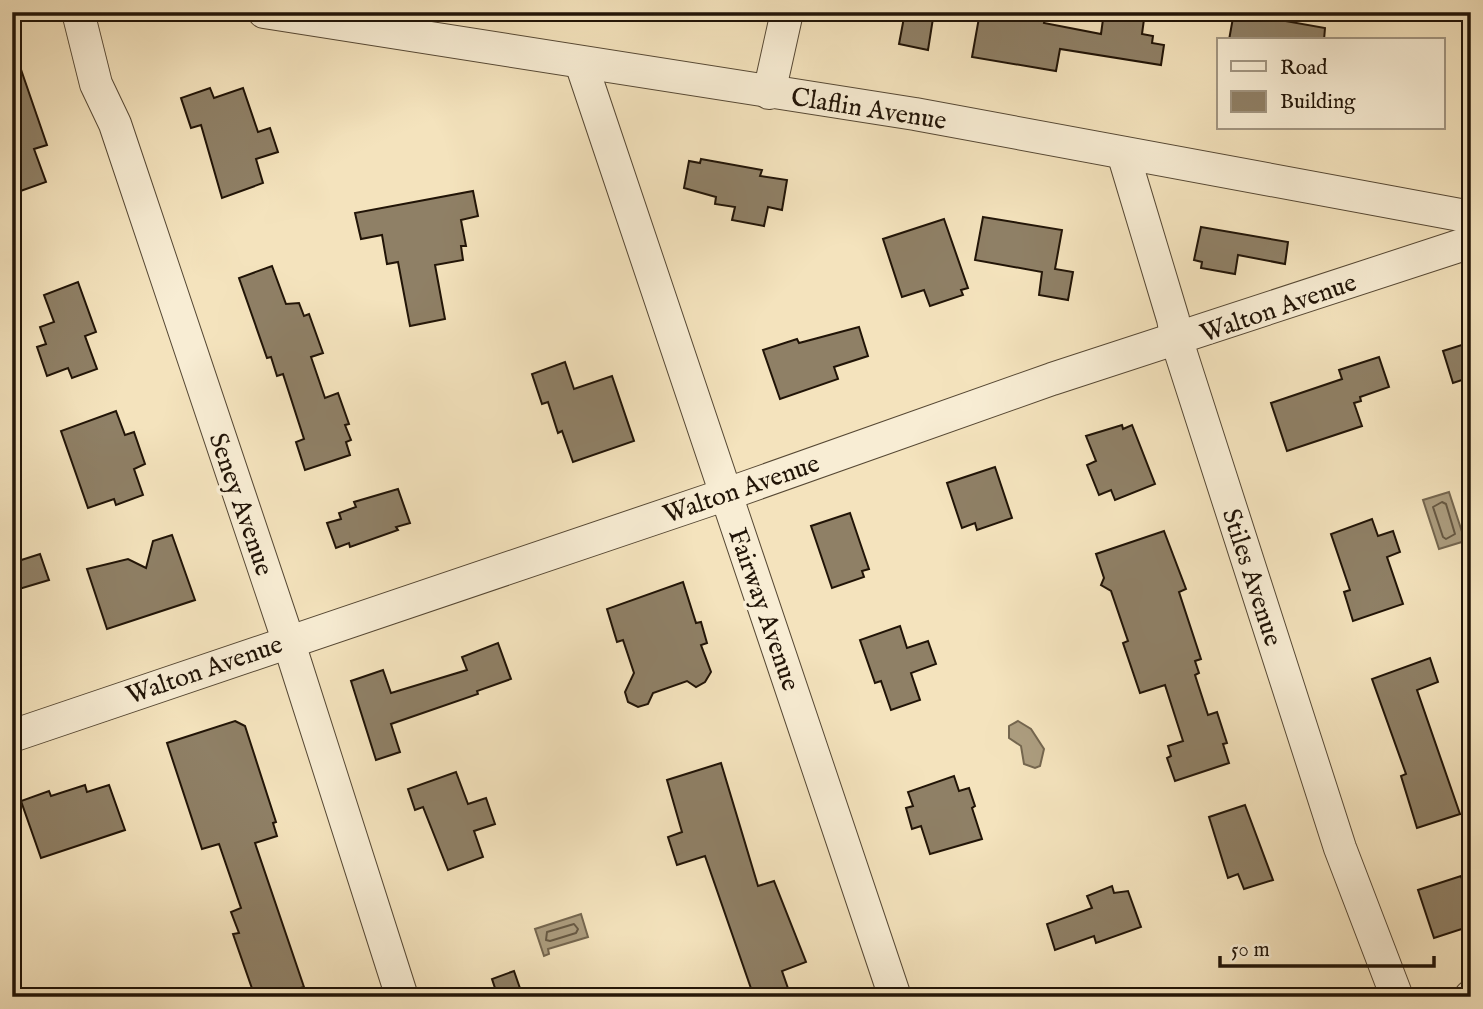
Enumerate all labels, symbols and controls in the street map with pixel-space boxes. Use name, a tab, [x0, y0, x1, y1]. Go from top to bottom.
legend	[1217, 38, 1444, 130]
text: Road	[1280, 55, 1328, 82]
street label: Claflin Avenue	[789, 81, 949, 138]
text: Building	[1280, 89, 1356, 116]
street label: Walton Avenue	[1196, 266, 1361, 351]
street label: Seney Avenue	[201, 429, 280, 580]
street label: Walton Avenue	[659, 447, 824, 532]
street label: Stiles Avenue	[1214, 505, 1289, 650]
street label: Fairway Avenue	[720, 524, 807, 695]
street label: Walton Avenue	[122, 628, 287, 713]
scale bar	[1220, 925, 1434, 969]
text: 50 m	[1231, 937, 1270, 964]

